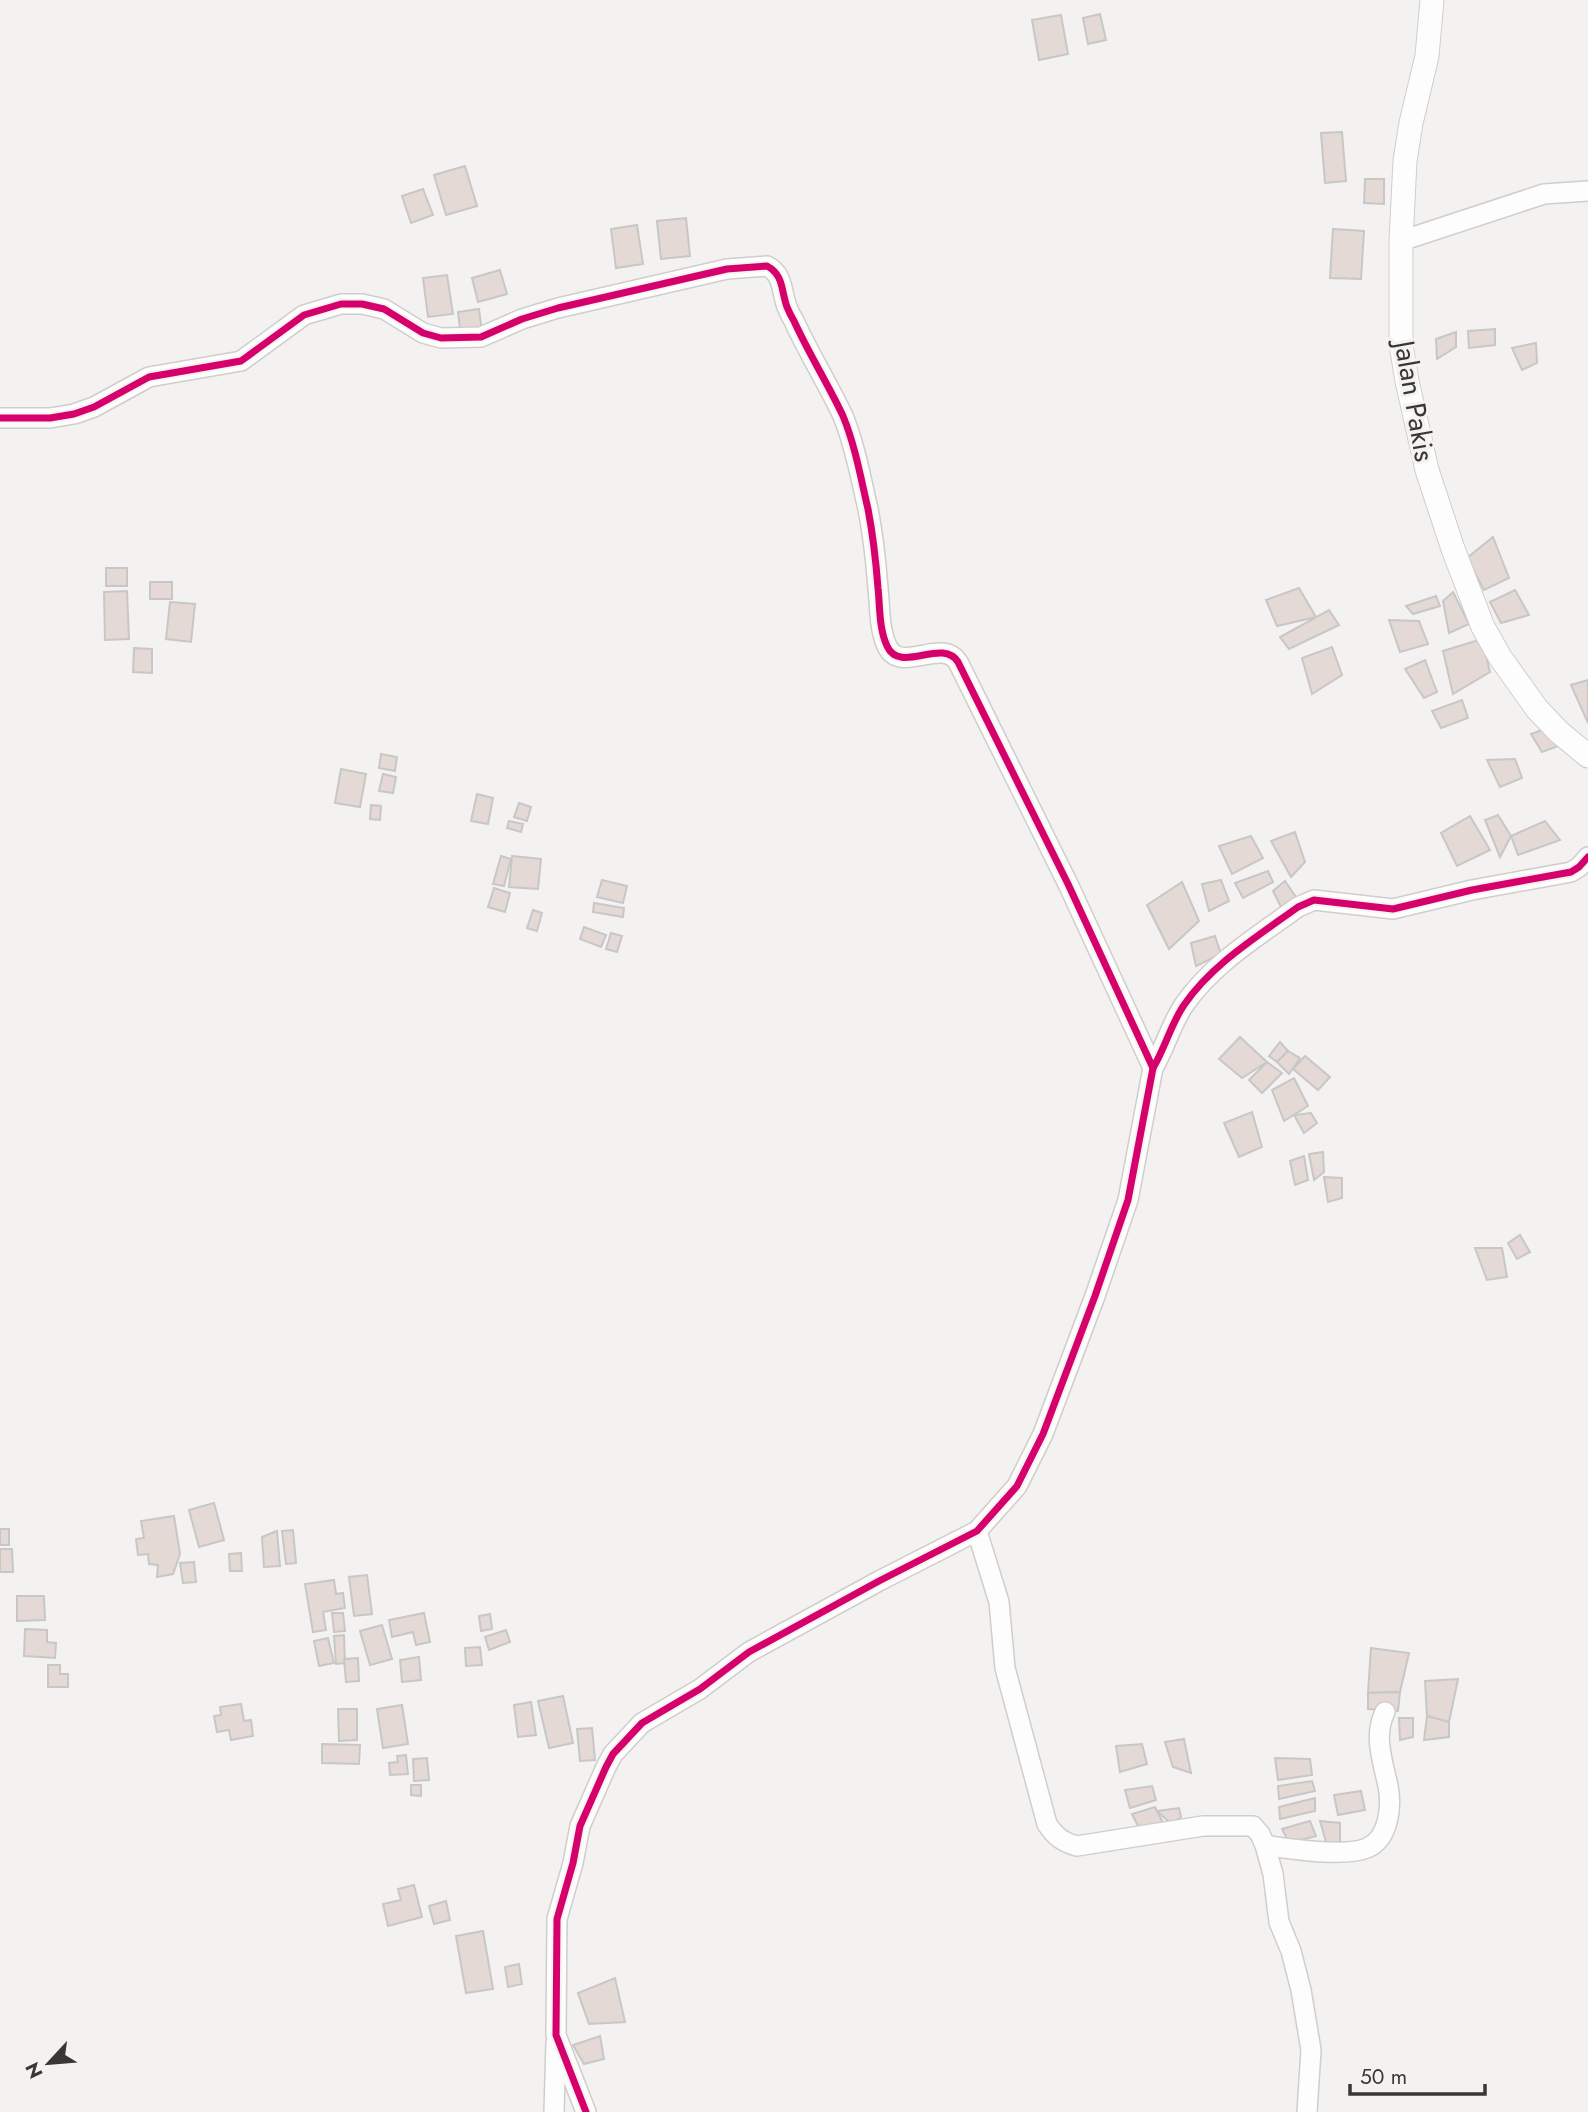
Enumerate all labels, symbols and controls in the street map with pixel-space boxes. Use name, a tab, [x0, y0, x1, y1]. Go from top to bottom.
street label: Jalan Pakis	[1383, 333, 1445, 465]
north arrow	[14, 2028, 84, 2098]
scale bar	[1350, 2052, 1485, 2096]
text: N	[19, 2058, 50, 2083]
text: 50 m	[1360, 2062, 1407, 2092]

